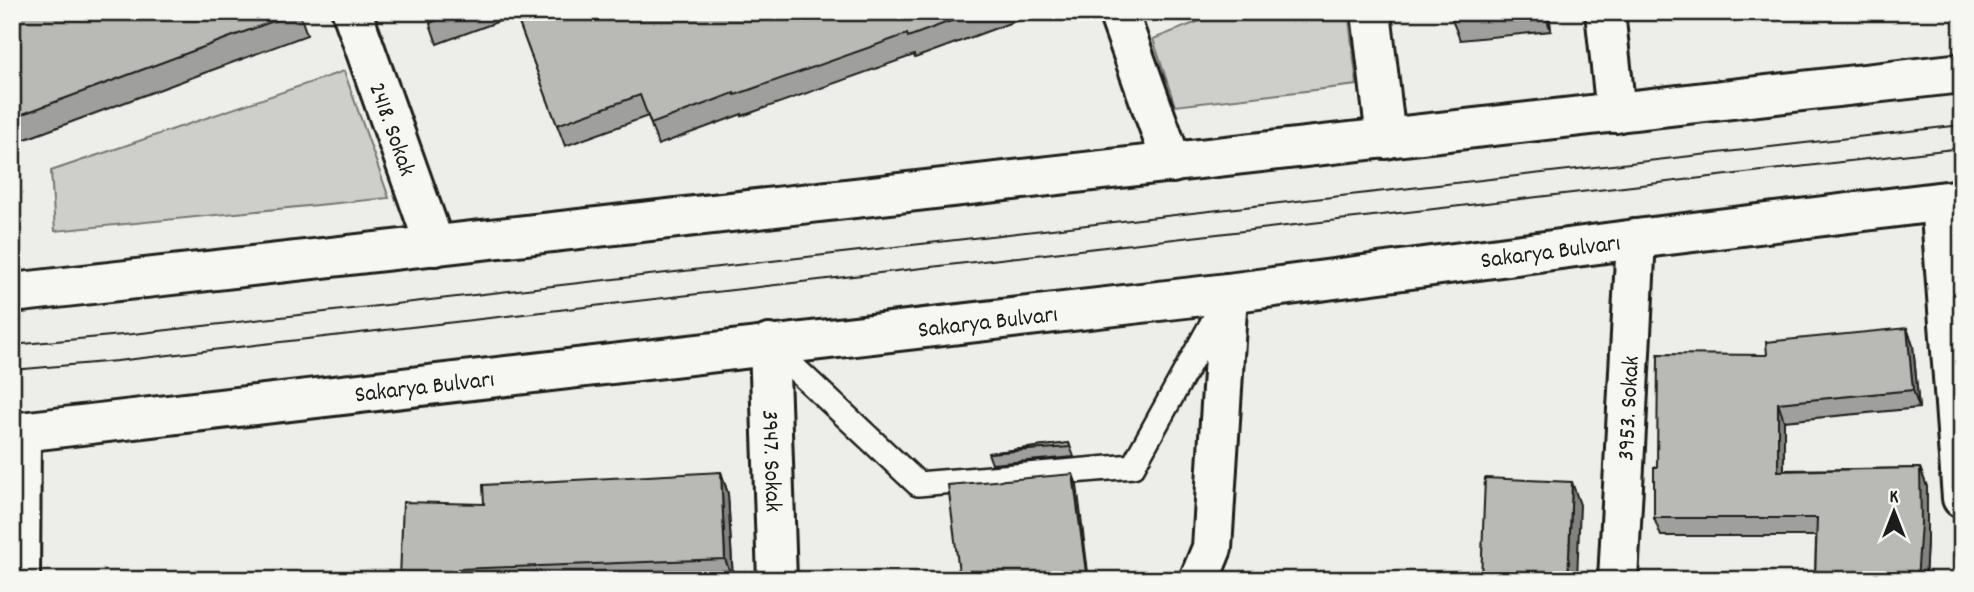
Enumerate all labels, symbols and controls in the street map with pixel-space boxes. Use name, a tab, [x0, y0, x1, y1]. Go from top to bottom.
street label: 2418. Sokak	[358, 78, 423, 181]
street label: Sakarya Bulvarı	[1479, 227, 1622, 279]
street label: Sakarya Bulvarı	[916, 299, 1060, 349]
street label: 3953. Sokak	[1610, 355, 1650, 462]
street label: Sakarya Bulvarı	[353, 364, 496, 413]
street label: 3947. Sokak	[751, 409, 789, 513]
north arrow	[1858, 476, 1928, 546]
text: K	[1890, 485, 1899, 512]

